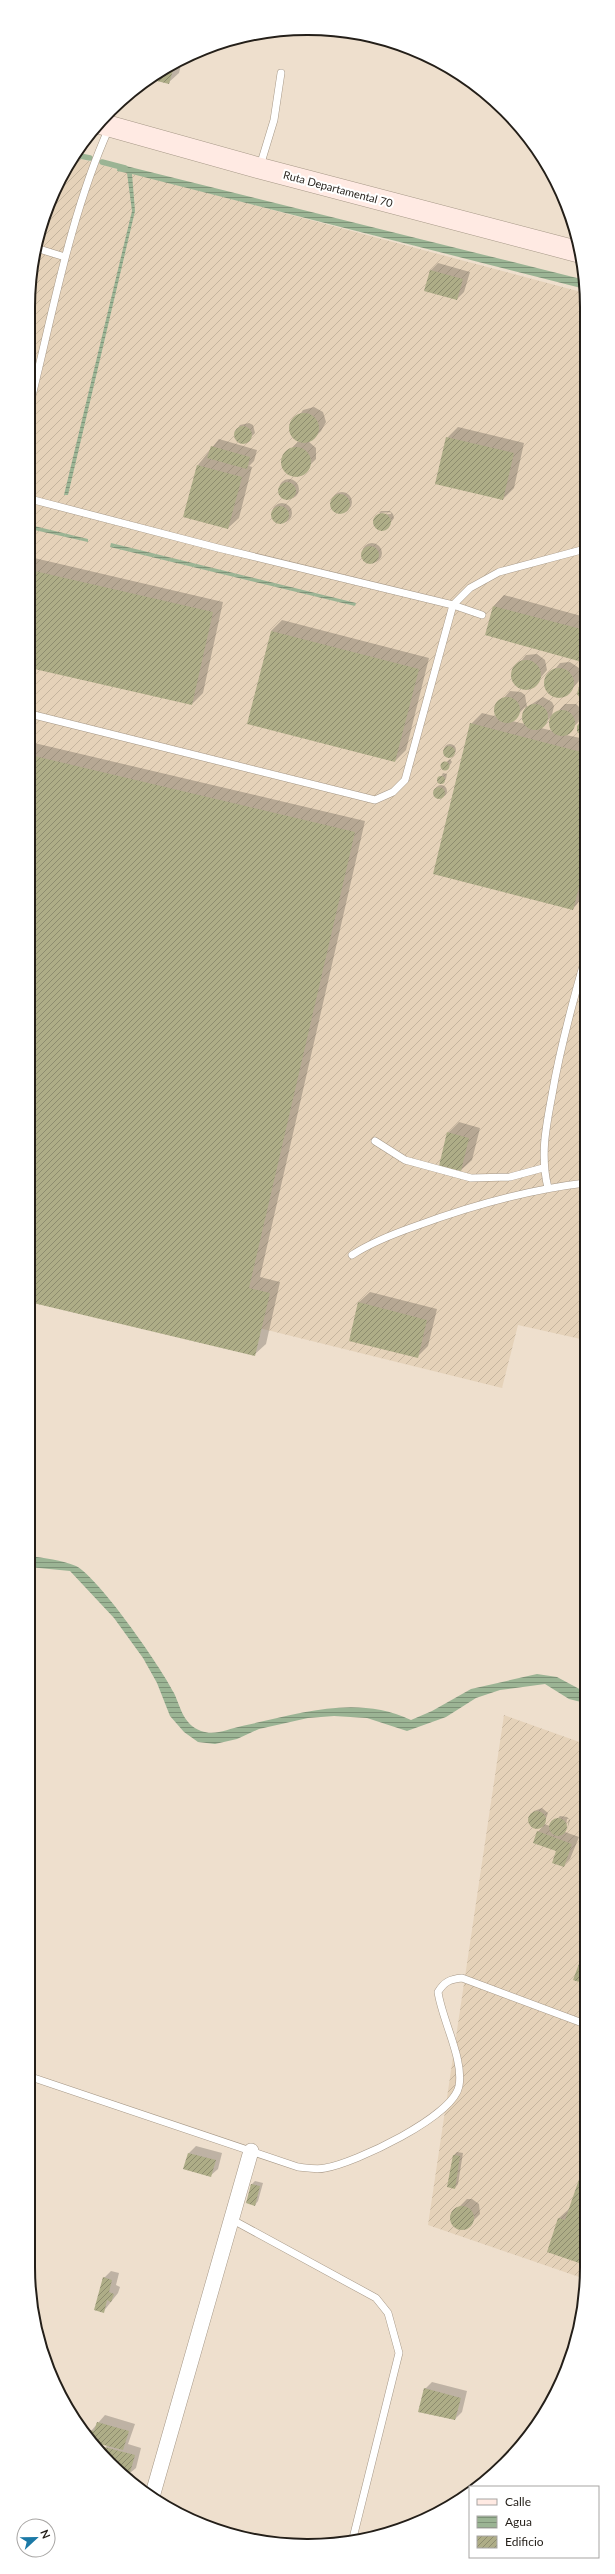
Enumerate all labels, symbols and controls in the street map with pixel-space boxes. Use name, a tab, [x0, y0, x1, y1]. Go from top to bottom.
street label: Ruta Departamental 70	[282, 168, 395, 210]
legend	[469, 2486, 599, 2558]
text: Calle	[505, 2494, 531, 2509]
text: Agua	[505, 2514, 532, 2529]
north arrow	[16, 2518, 56, 2558]
text: N	[38, 2528, 53, 2540]
text: Edificio	[505, 2534, 544, 2549]

